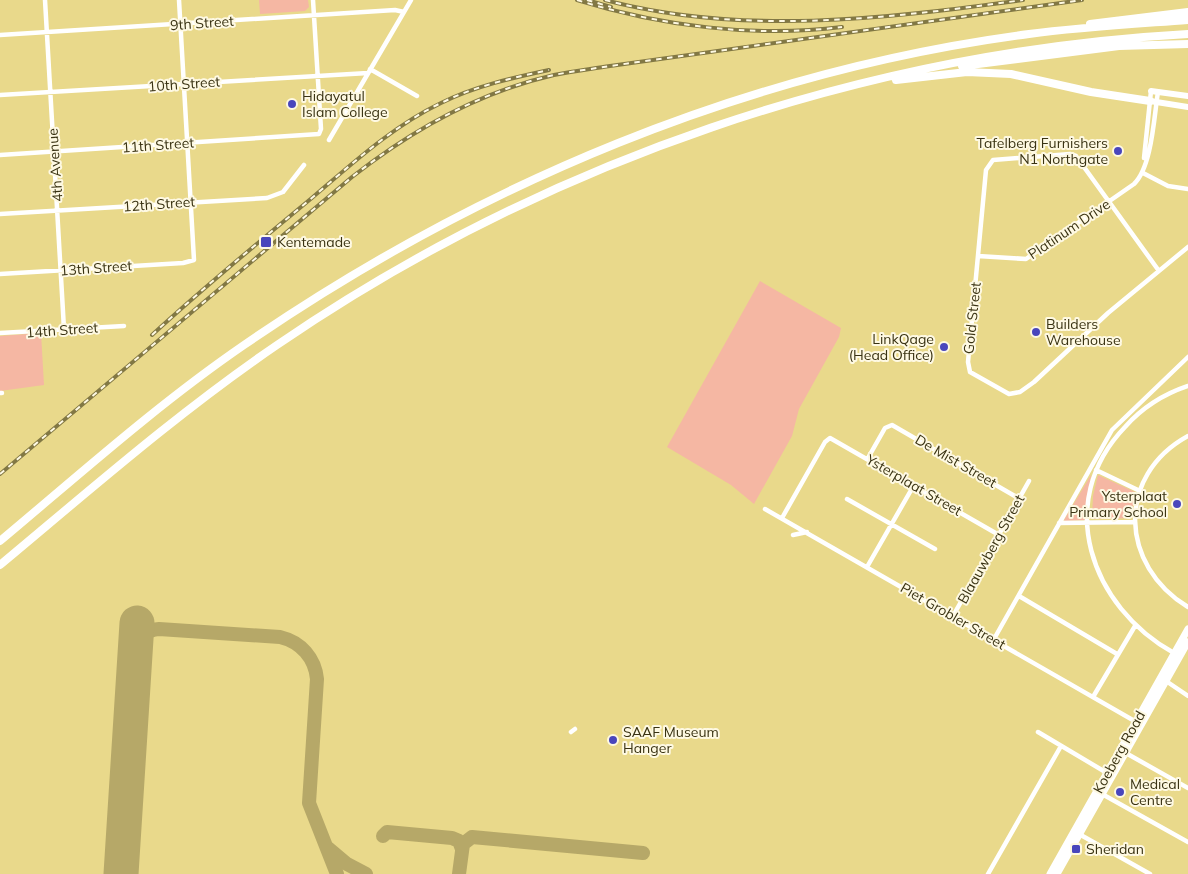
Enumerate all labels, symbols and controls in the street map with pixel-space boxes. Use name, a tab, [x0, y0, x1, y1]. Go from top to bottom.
street label: 9th Street	[170, 12, 235, 34]
street label: 10th Street	[147, 72, 221, 95]
place label: Hidayatul Islam College	[302, 87, 388, 121]
marker: Hidayatul Islam College	[286, 98, 298, 110]
street label: 4th Avenue	[43, 127, 67, 203]
street label: 11th Street	[121, 133, 195, 156]
place label: Tafelberg Furnishers N1 Northgate	[977, 134, 1108, 168]
marker: Tafelberg Furnishers N1 Northgate	[1112, 145, 1124, 157]
street label: 12th Street	[122, 192, 196, 215]
street label: Platinum Drive	[1025, 195, 1113, 263]
place label: Kentemade	[277, 233, 351, 251]
marker: Kentemade	[259, 235, 273, 249]
street label: 13th Street	[59, 256, 133, 279]
street label: Gold Street	[959, 281, 985, 355]
place label: Builders Warehouse	[1046, 315, 1121, 349]
street label: 14th Street	[25, 318, 99, 341]
marker: Builders Warehouse	[1030, 326, 1042, 338]
place label: LinkQage (Head Office)	[849, 330, 934, 364]
marker: LinkQage (Head Office)	[938, 341, 950, 353]
street label: De Mist Street	[912, 430, 1000, 492]
street label: Ysterplaat Street	[862, 450, 965, 520]
place label: Ysterplaat Primary School	[1069, 487, 1167, 521]
street label: Blaauwberg Street	[954, 491, 1028, 607]
marker: Ysterplaat Primary School	[1171, 498, 1183, 510]
street label: Piet Grobler Street	[897, 579, 1009, 653]
street label: Koeberg Road	[1089, 708, 1149, 796]
place label: SAAF Museum Hanger	[623, 723, 719, 757]
marker: SAAF Museum Hanger	[607, 734, 619, 746]
place label: Medical Centre	[1130, 775, 1180, 809]
marker: Medical Centre	[1114, 786, 1126, 798]
place label: Sheridan	[1086, 840, 1144, 858]
marker: Sheridan	[1070, 843, 1082, 855]

